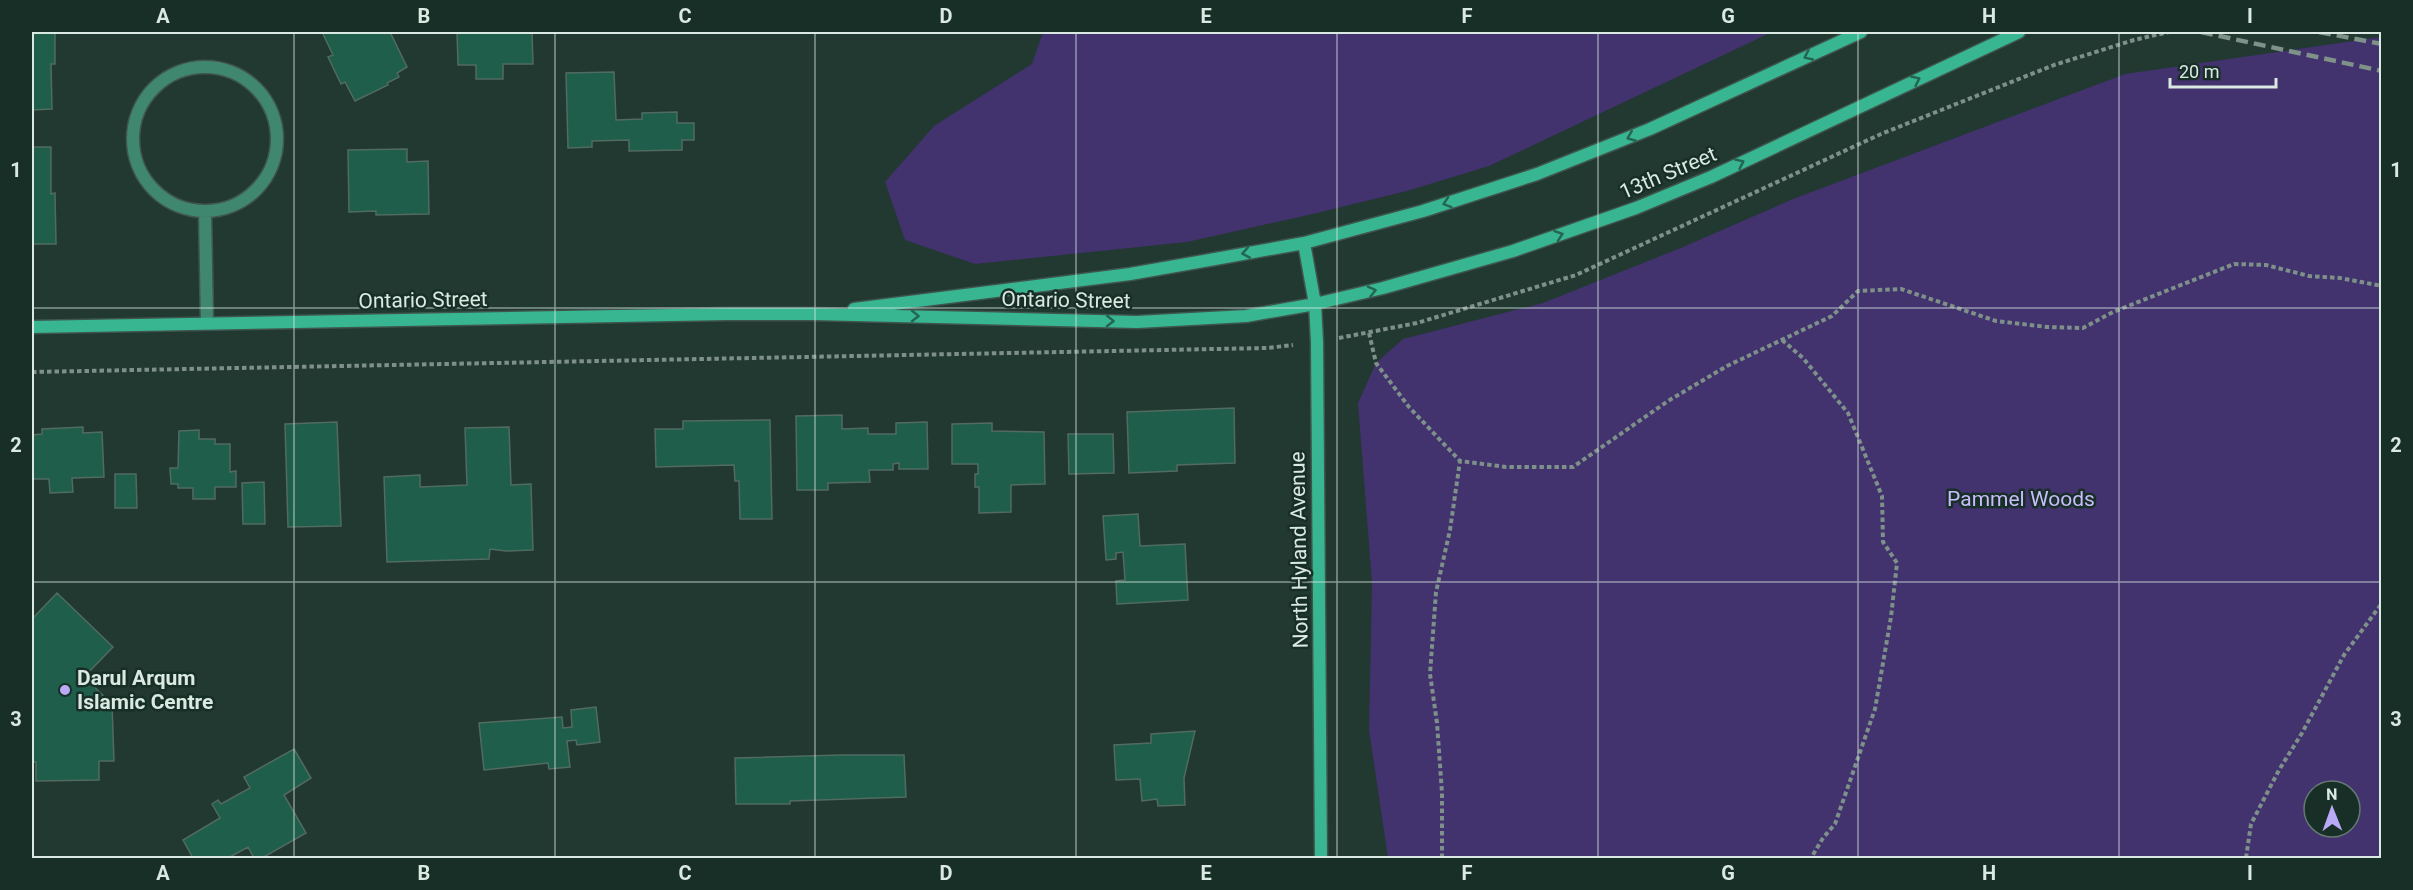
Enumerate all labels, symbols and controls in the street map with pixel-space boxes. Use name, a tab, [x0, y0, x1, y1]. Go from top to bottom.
text: A	[156, 4, 170, 28]
text: B	[418, 4, 430, 28]
text: C	[678, 4, 692, 28]
text: D	[940, 4, 953, 28]
text: E	[1200, 4, 1212, 28]
text: F	[1462, 4, 1473, 28]
text: G	[1721, 4, 1735, 28]
text: H	[1982, 4, 1996, 28]
text: I	[2247, 4, 2253, 28]
one-way arrow	[1804, 49, 1815, 61]
scale bar	[2170, 51, 2276, 89]
text: 20 m	[2179, 61, 2219, 82]
one-way arrow	[1909, 75, 1920, 87]
one-way arrow	[1626, 130, 1637, 142]
street label: 13th Street	[1616, 142, 1720, 204]
text: 1	[10, 158, 22, 182]
text: 1	[2390, 158, 2402, 182]
one-way arrow	[1733, 159, 1744, 171]
one-way arrow	[1442, 196, 1453, 208]
one-way arrow	[1553, 230, 1563, 243]
one-way arrow	[1242, 246, 1252, 259]
one-way arrow	[1366, 285, 1376, 298]
street label: Ontario Street	[358, 287, 488, 313]
street label: Ontario Street	[1001, 287, 1131, 313]
one-way arrow	[910, 310, 919, 322]
one-way arrow	[1105, 315, 1114, 327]
text: 2	[10, 433, 22, 457]
text: 2	[2390, 433, 2402, 457]
street label: North Hyland Avenue	[1285, 451, 1313, 649]
park label: Pammel Woods	[1947, 487, 2095, 511]
place label: Darul Arqum Islamic Centre	[77, 666, 213, 714]
marker: Darul Arqum Islamic Centre	[58, 683, 72, 697]
text: 3	[10, 707, 22, 731]
text: 3	[2390, 707, 2402, 731]
north arrow	[2302, 779, 2362, 839]
text: N	[2326, 785, 2338, 804]
text: A	[156, 861, 170, 885]
text: B	[418, 861, 430, 885]
text: C	[678, 861, 692, 885]
text: D	[940, 861, 953, 885]
text: E	[1200, 861, 1212, 885]
text: F	[1462, 861, 1473, 885]
text: G	[1721, 861, 1735, 885]
text: H	[1982, 861, 1996, 885]
text: I	[2247, 861, 2253, 885]

